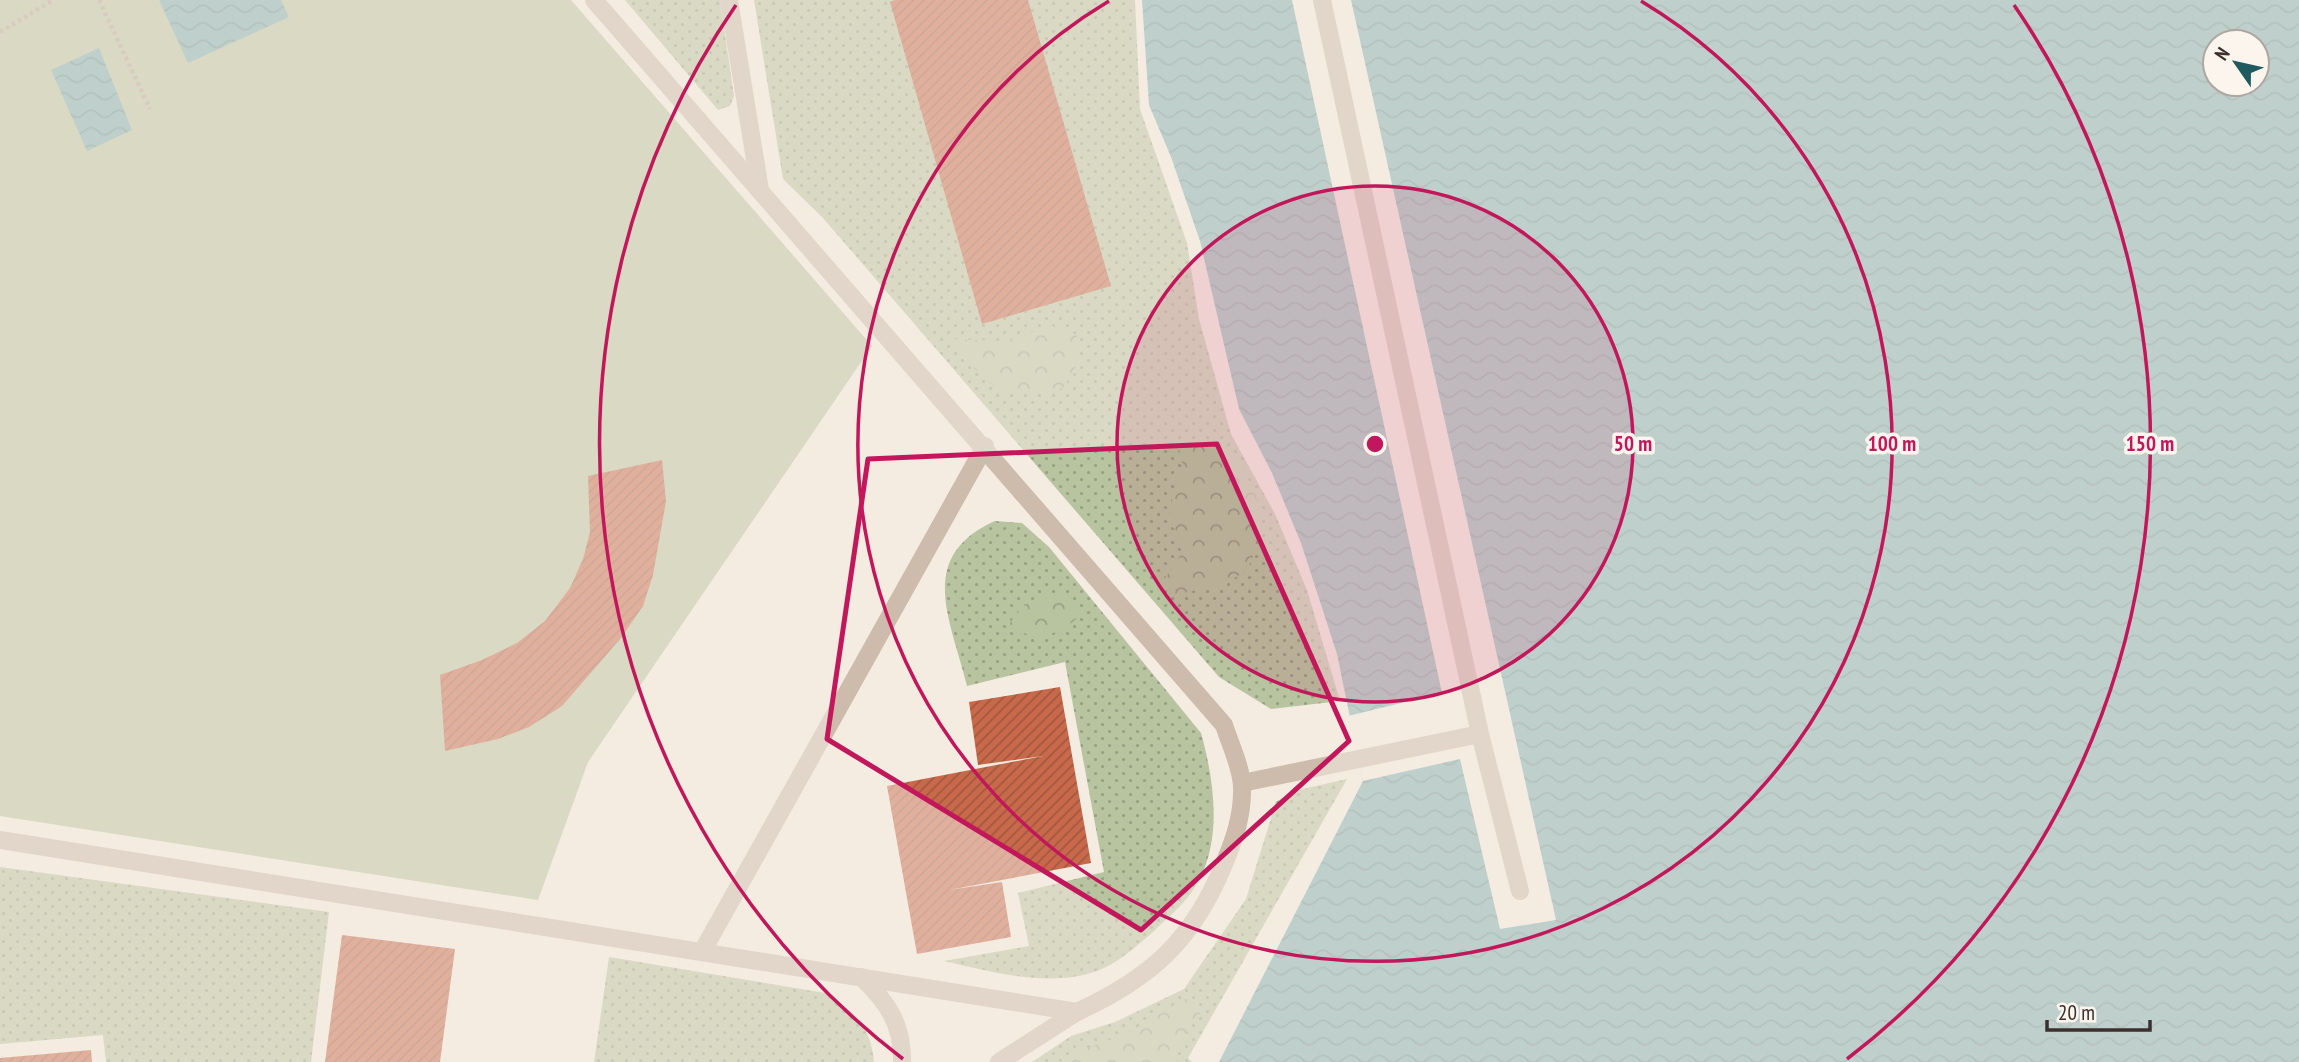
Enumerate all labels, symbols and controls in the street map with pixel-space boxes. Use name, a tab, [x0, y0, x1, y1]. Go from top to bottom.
north arrow	[2201, 28, 2271, 98]
text: N	[2209, 43, 2235, 64]
text: 50 m	[1614, 430, 1652, 457]
text: 100 m	[1868, 430, 1916, 457]
text: 150 m	[2126, 430, 2174, 457]
centre of rings	[1363, 432, 1387, 456]
scale bar	[2047, 988, 2150, 1032]
text: 20 m	[2058, 999, 2095, 1026]

